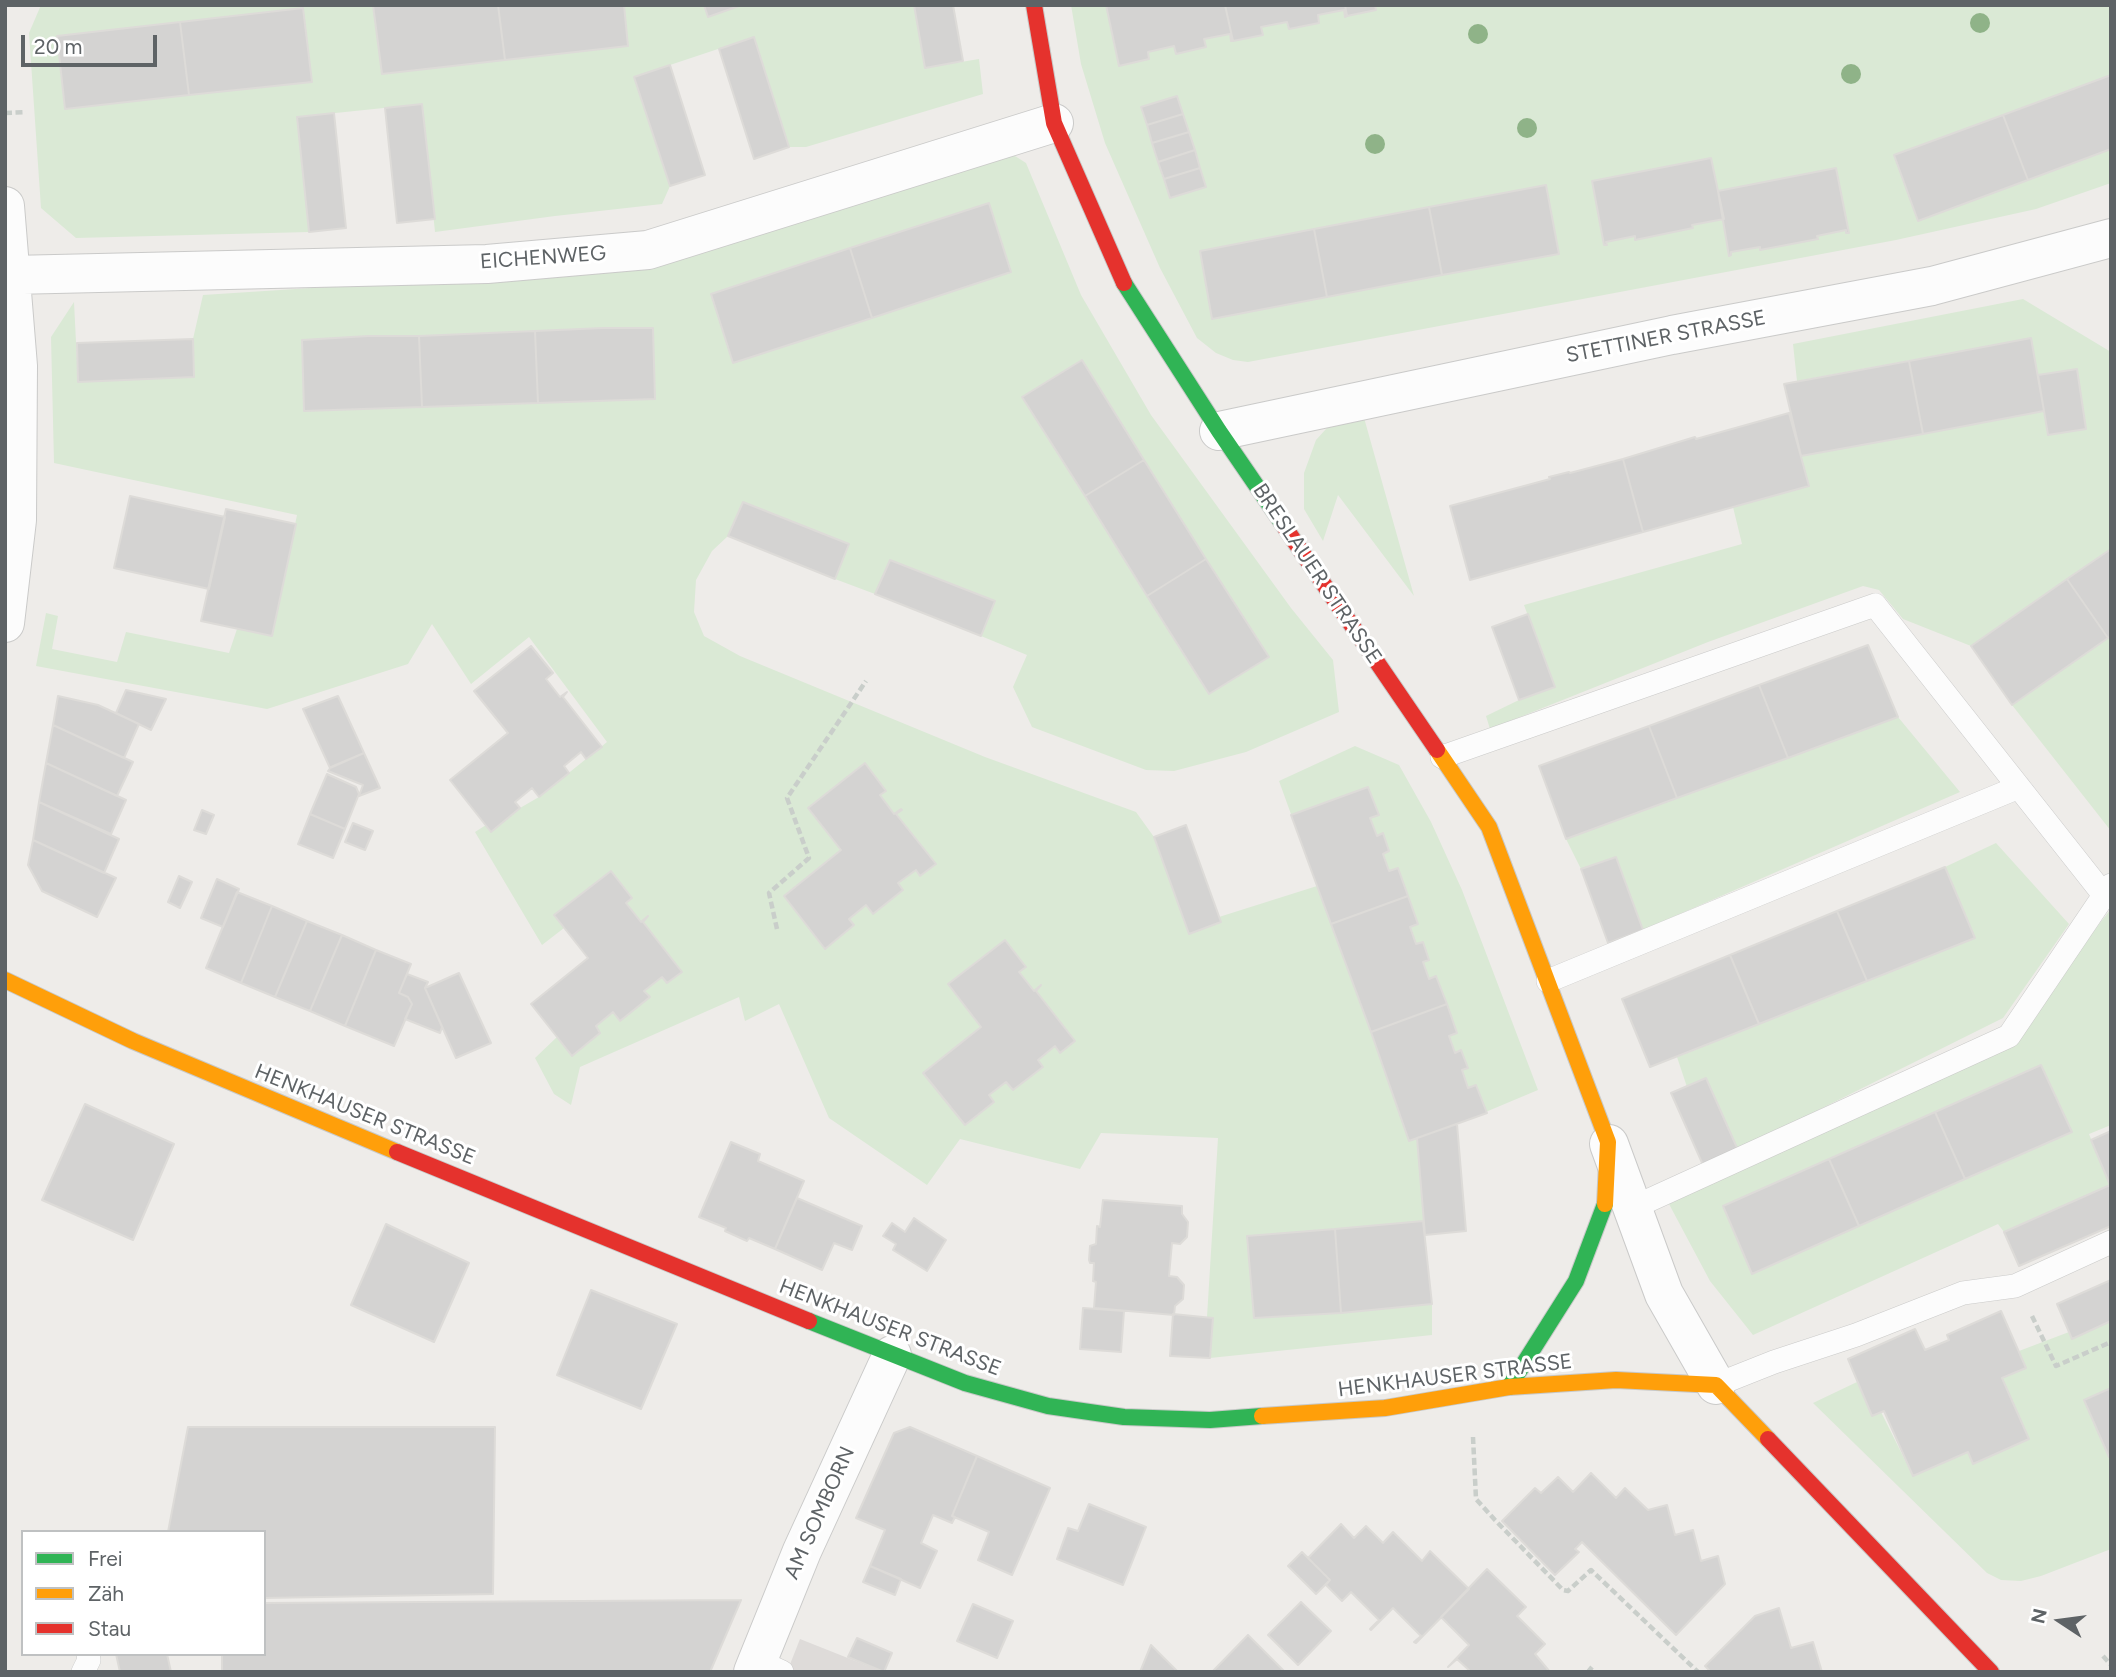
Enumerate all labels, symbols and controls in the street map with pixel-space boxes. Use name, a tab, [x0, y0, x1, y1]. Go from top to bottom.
scale bar	[24, 21, 161, 65]
text: 20 m	[34, 34, 82, 59]
street label: EICHENWEG	[479, 241, 607, 275]
street label: STETTINER STRASSE	[1564, 305, 1768, 369]
street label: BRESLAUER STRASSE	[1247, 479, 1387, 669]
street label: HENKHAUSER STRASSE	[251, 1059, 479, 1171]
street label: HENKHAUSER STRASSE	[775, 1274, 1005, 1382]
street label: HENKHAUSER STRASSE	[1336, 1349, 1574, 1403]
street label: AM SOMBORN	[779, 1443, 861, 1583]
legend	[21, 1530, 266, 1656]
text: Frei	[88, 1546, 123, 1571]
text: Zäh	[88, 1581, 124, 1606]
north arrow	[2025, 1586, 2095, 1656]
text: N	[2026, 1606, 2052, 1626]
text: Stau	[88, 1616, 131, 1641]

